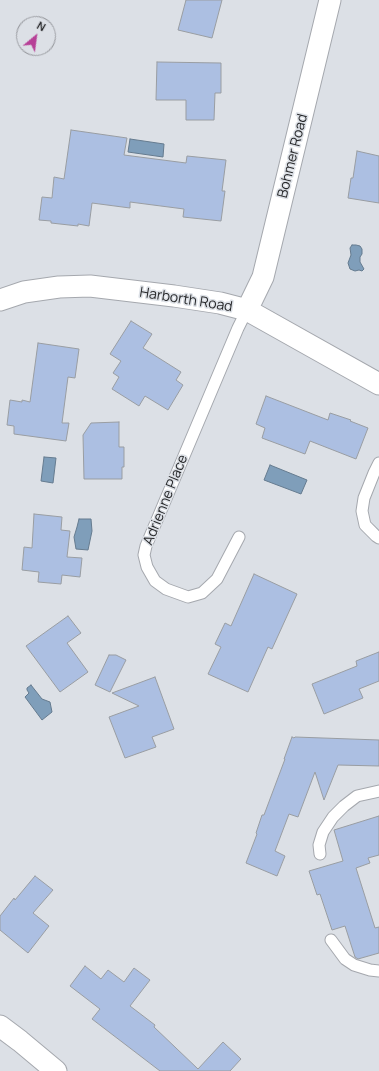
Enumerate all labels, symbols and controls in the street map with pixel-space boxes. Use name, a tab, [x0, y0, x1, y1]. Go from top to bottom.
north arrow	[16, 16, 56, 56]
text: N	[34, 17, 49, 34]
street label: Bohmer Road	[274, 112, 312, 200]
street label: Harborth Road	[138, 284, 234, 316]
street label: Adrienne Place	[140, 452, 192, 548]

